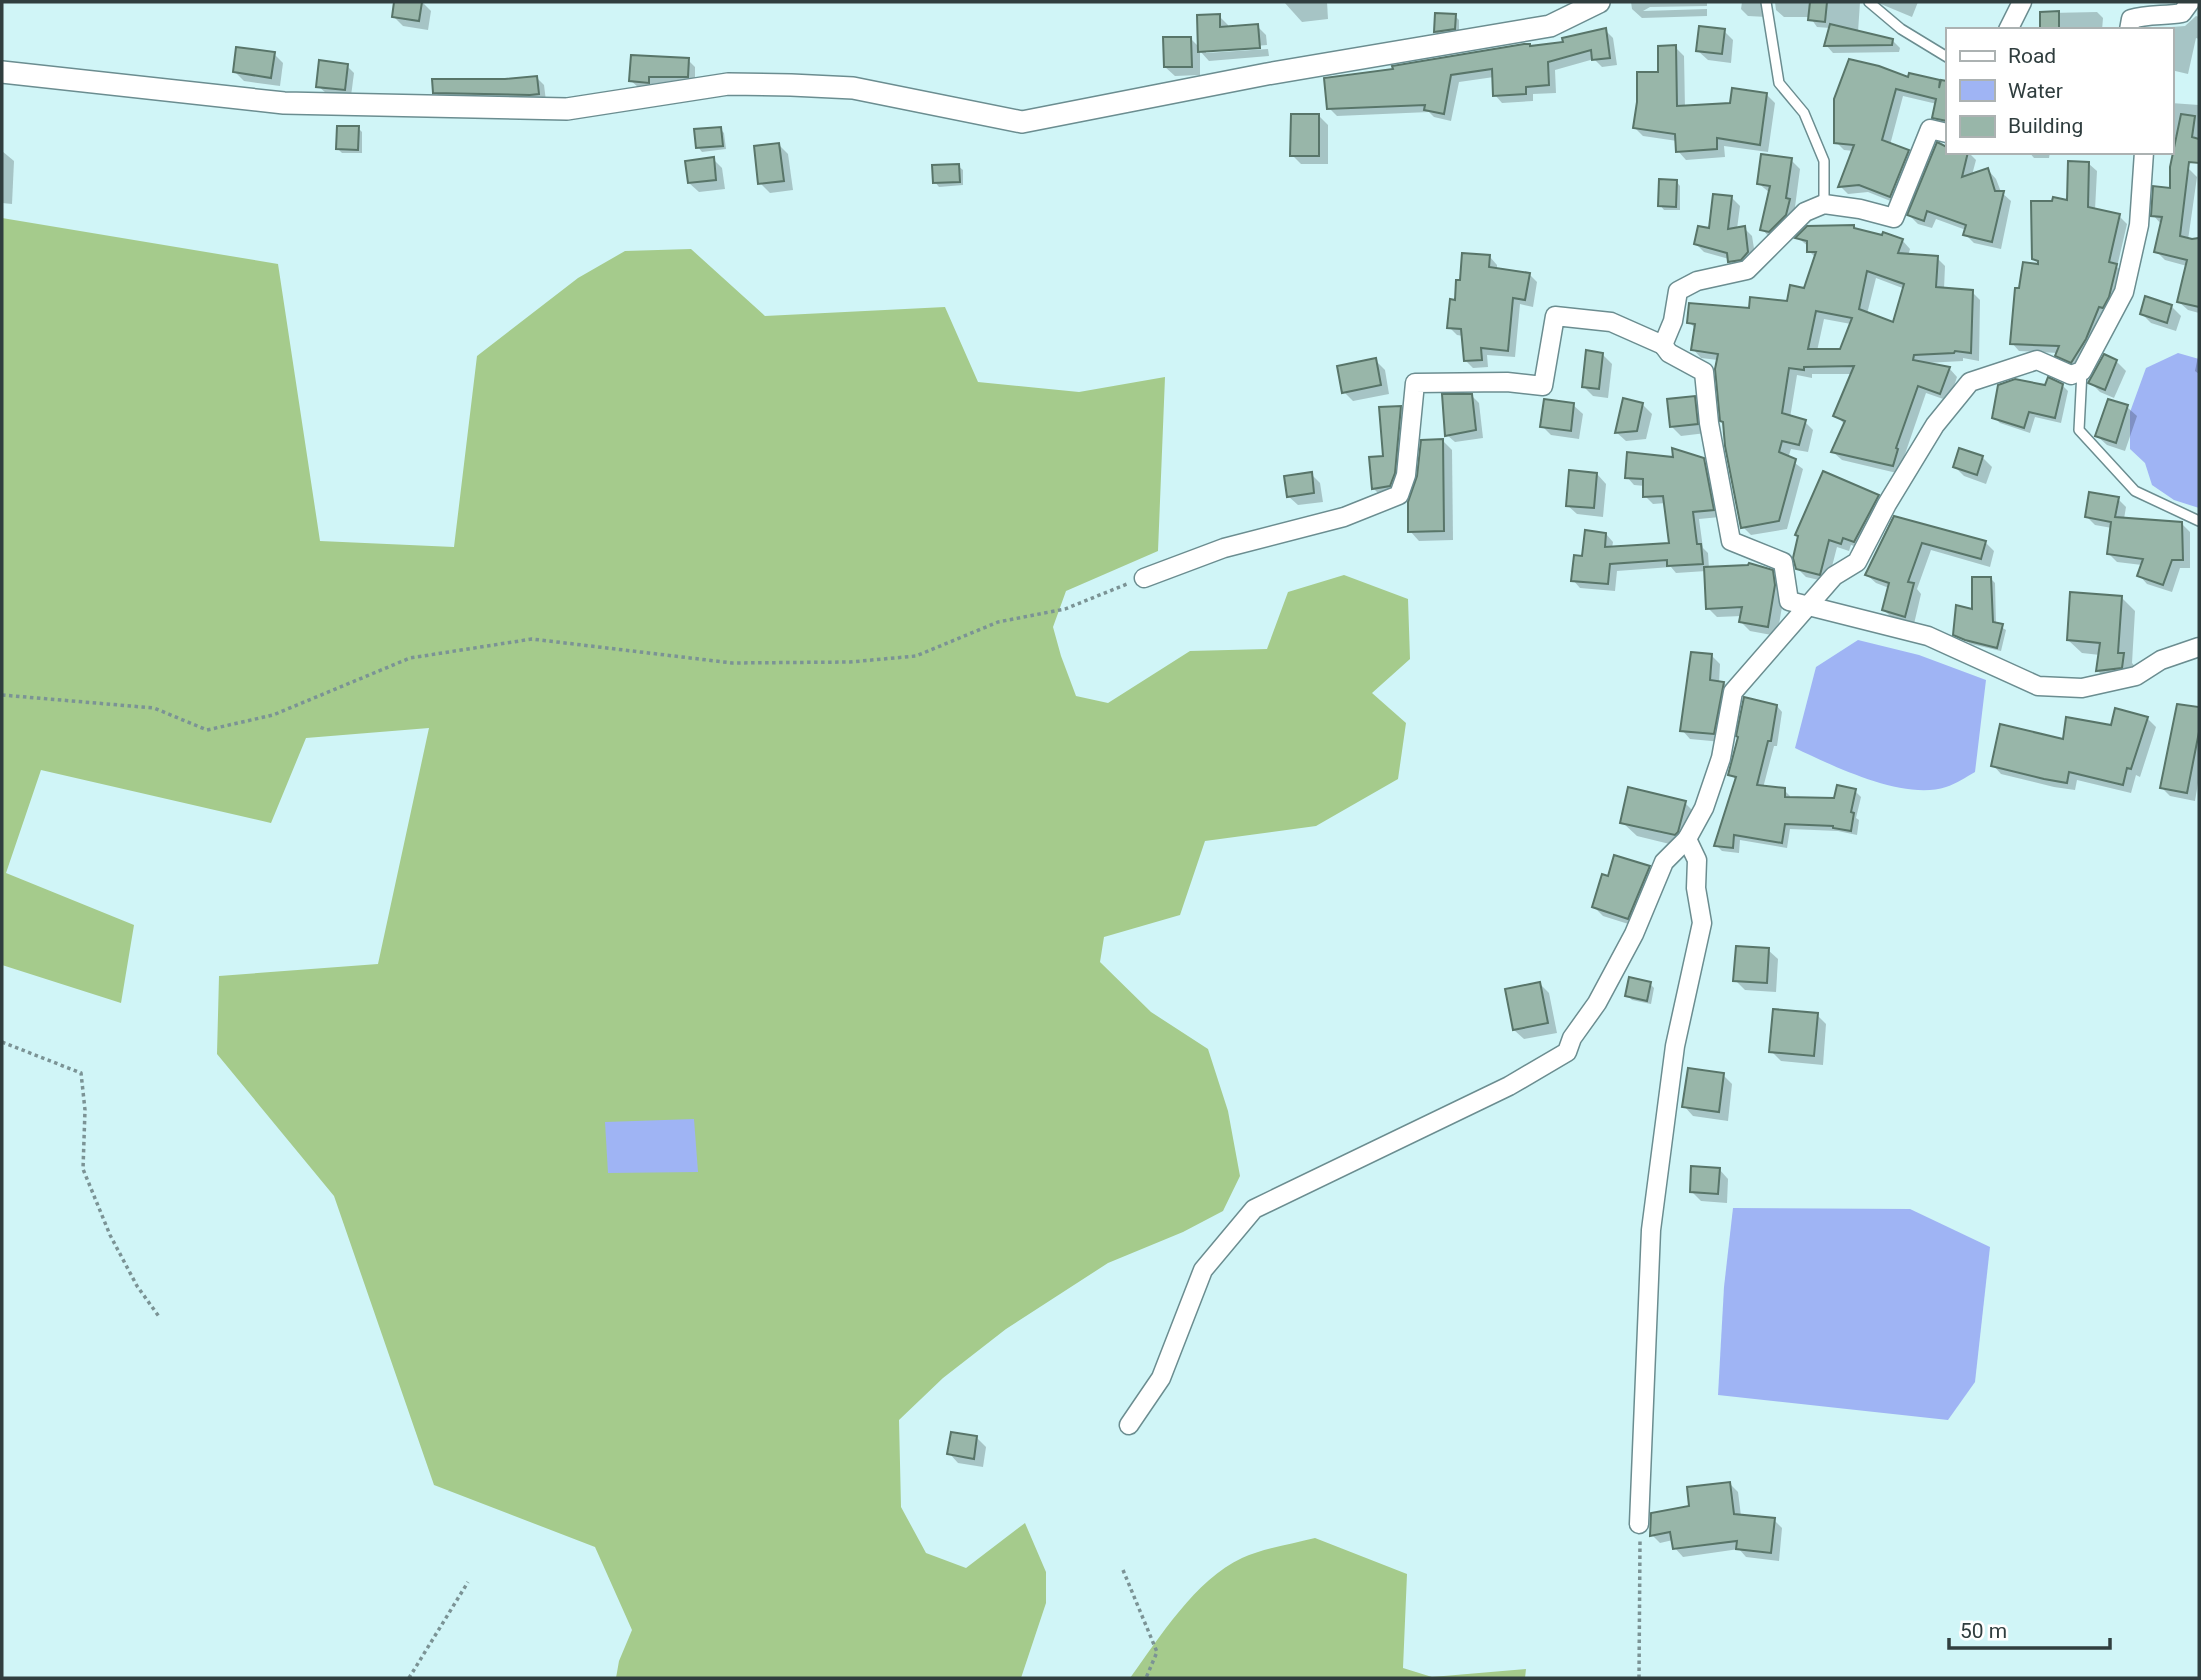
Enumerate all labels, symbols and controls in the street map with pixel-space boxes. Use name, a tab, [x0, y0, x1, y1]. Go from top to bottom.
legend	[1946, 28, 2173, 154]
text: Road	[2008, 44, 2056, 68]
text: Water	[2008, 79, 2063, 103]
text: Building	[2008, 114, 2083, 138]
scale bar	[1949, 1606, 2110, 1650]
text: 50 m	[1960, 1619, 2007, 1643]

